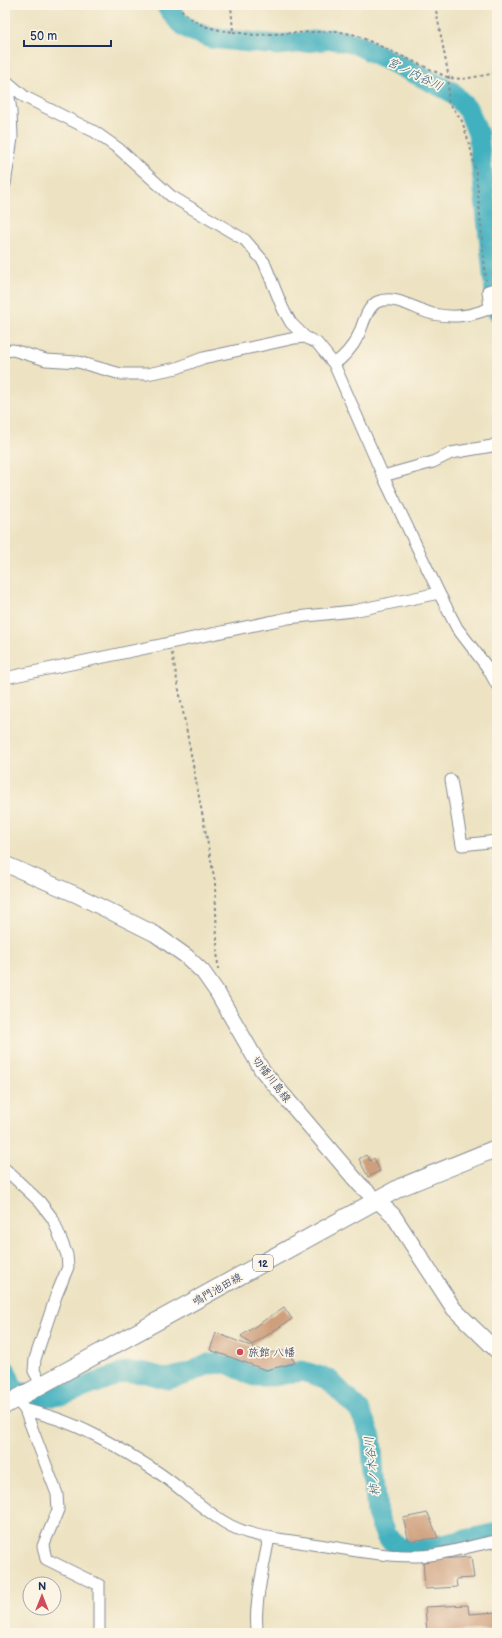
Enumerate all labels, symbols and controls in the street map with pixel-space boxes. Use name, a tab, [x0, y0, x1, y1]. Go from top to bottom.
scale bar	[24, 22, 111, 48]
text: 50 m	[30, 29, 57, 44]
water label: 宮ノ内谷川	[385, 55, 445, 94]
street label: 切幡川島線	[250, 1054, 294, 1105]
road number: 12	[253, 1255, 273, 1271]
street label: 鳴門池田線	[190, 1270, 244, 1308]
place label: 旅館 八幡	[248, 1346, 295, 1359]
marker: 旅館 八幡	[235, 1347, 245, 1357]
water label: 柿ノ木谷川	[362, 1435, 383, 1497]
north arrow	[22, 1576, 62, 1616]
text: N	[38, 1580, 46, 1593]

